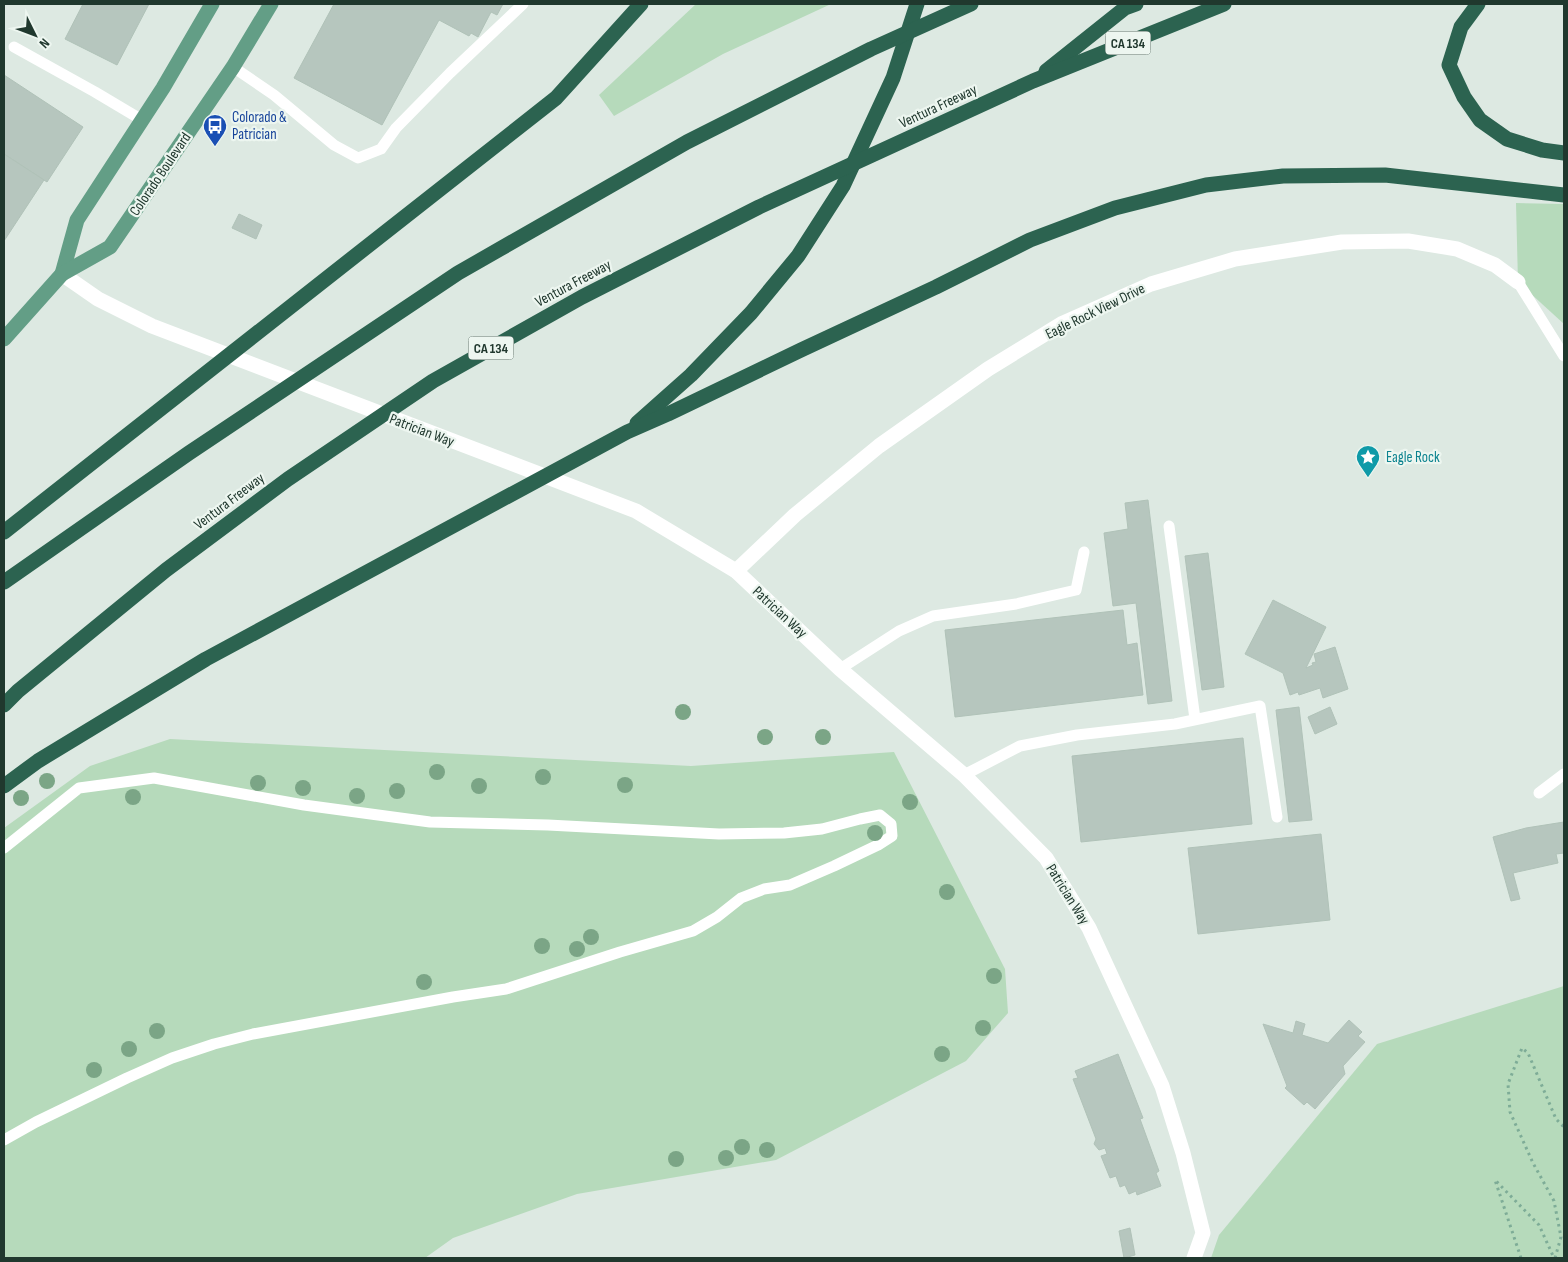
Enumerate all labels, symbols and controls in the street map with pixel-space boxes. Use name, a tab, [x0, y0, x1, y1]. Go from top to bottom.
north arrow	[10, 10, 60, 60]
road number: CA 134	[1106, 32, 1150, 54]
text: N	[35, 35, 53, 52]
street label: Ventura Freeway	[896, 80, 980, 133]
place label: Colorado & Patrician	[232, 108, 287, 144]
bus stop icon: Colorado & Patrician	[202, 113, 228, 147]
street label: Colorado Boulevard	[126, 129, 195, 220]
street label: Ventura Freeway	[532, 255, 615, 311]
street label: Eagle Rock View Drive	[1042, 279, 1148, 344]
road number: CA 134	[468, 336, 514, 359]
street label: Patrician Way	[387, 409, 457, 452]
place icon: Eagle Rock	[1355, 444, 1381, 478]
place label: Eagle Rock	[1386, 448, 1440, 467]
street label: Ventura Freeway	[190, 469, 268, 534]
street label: Patrician Way	[748, 582, 811, 643]
street label: Patrician Way	[1042, 860, 1094, 928]

